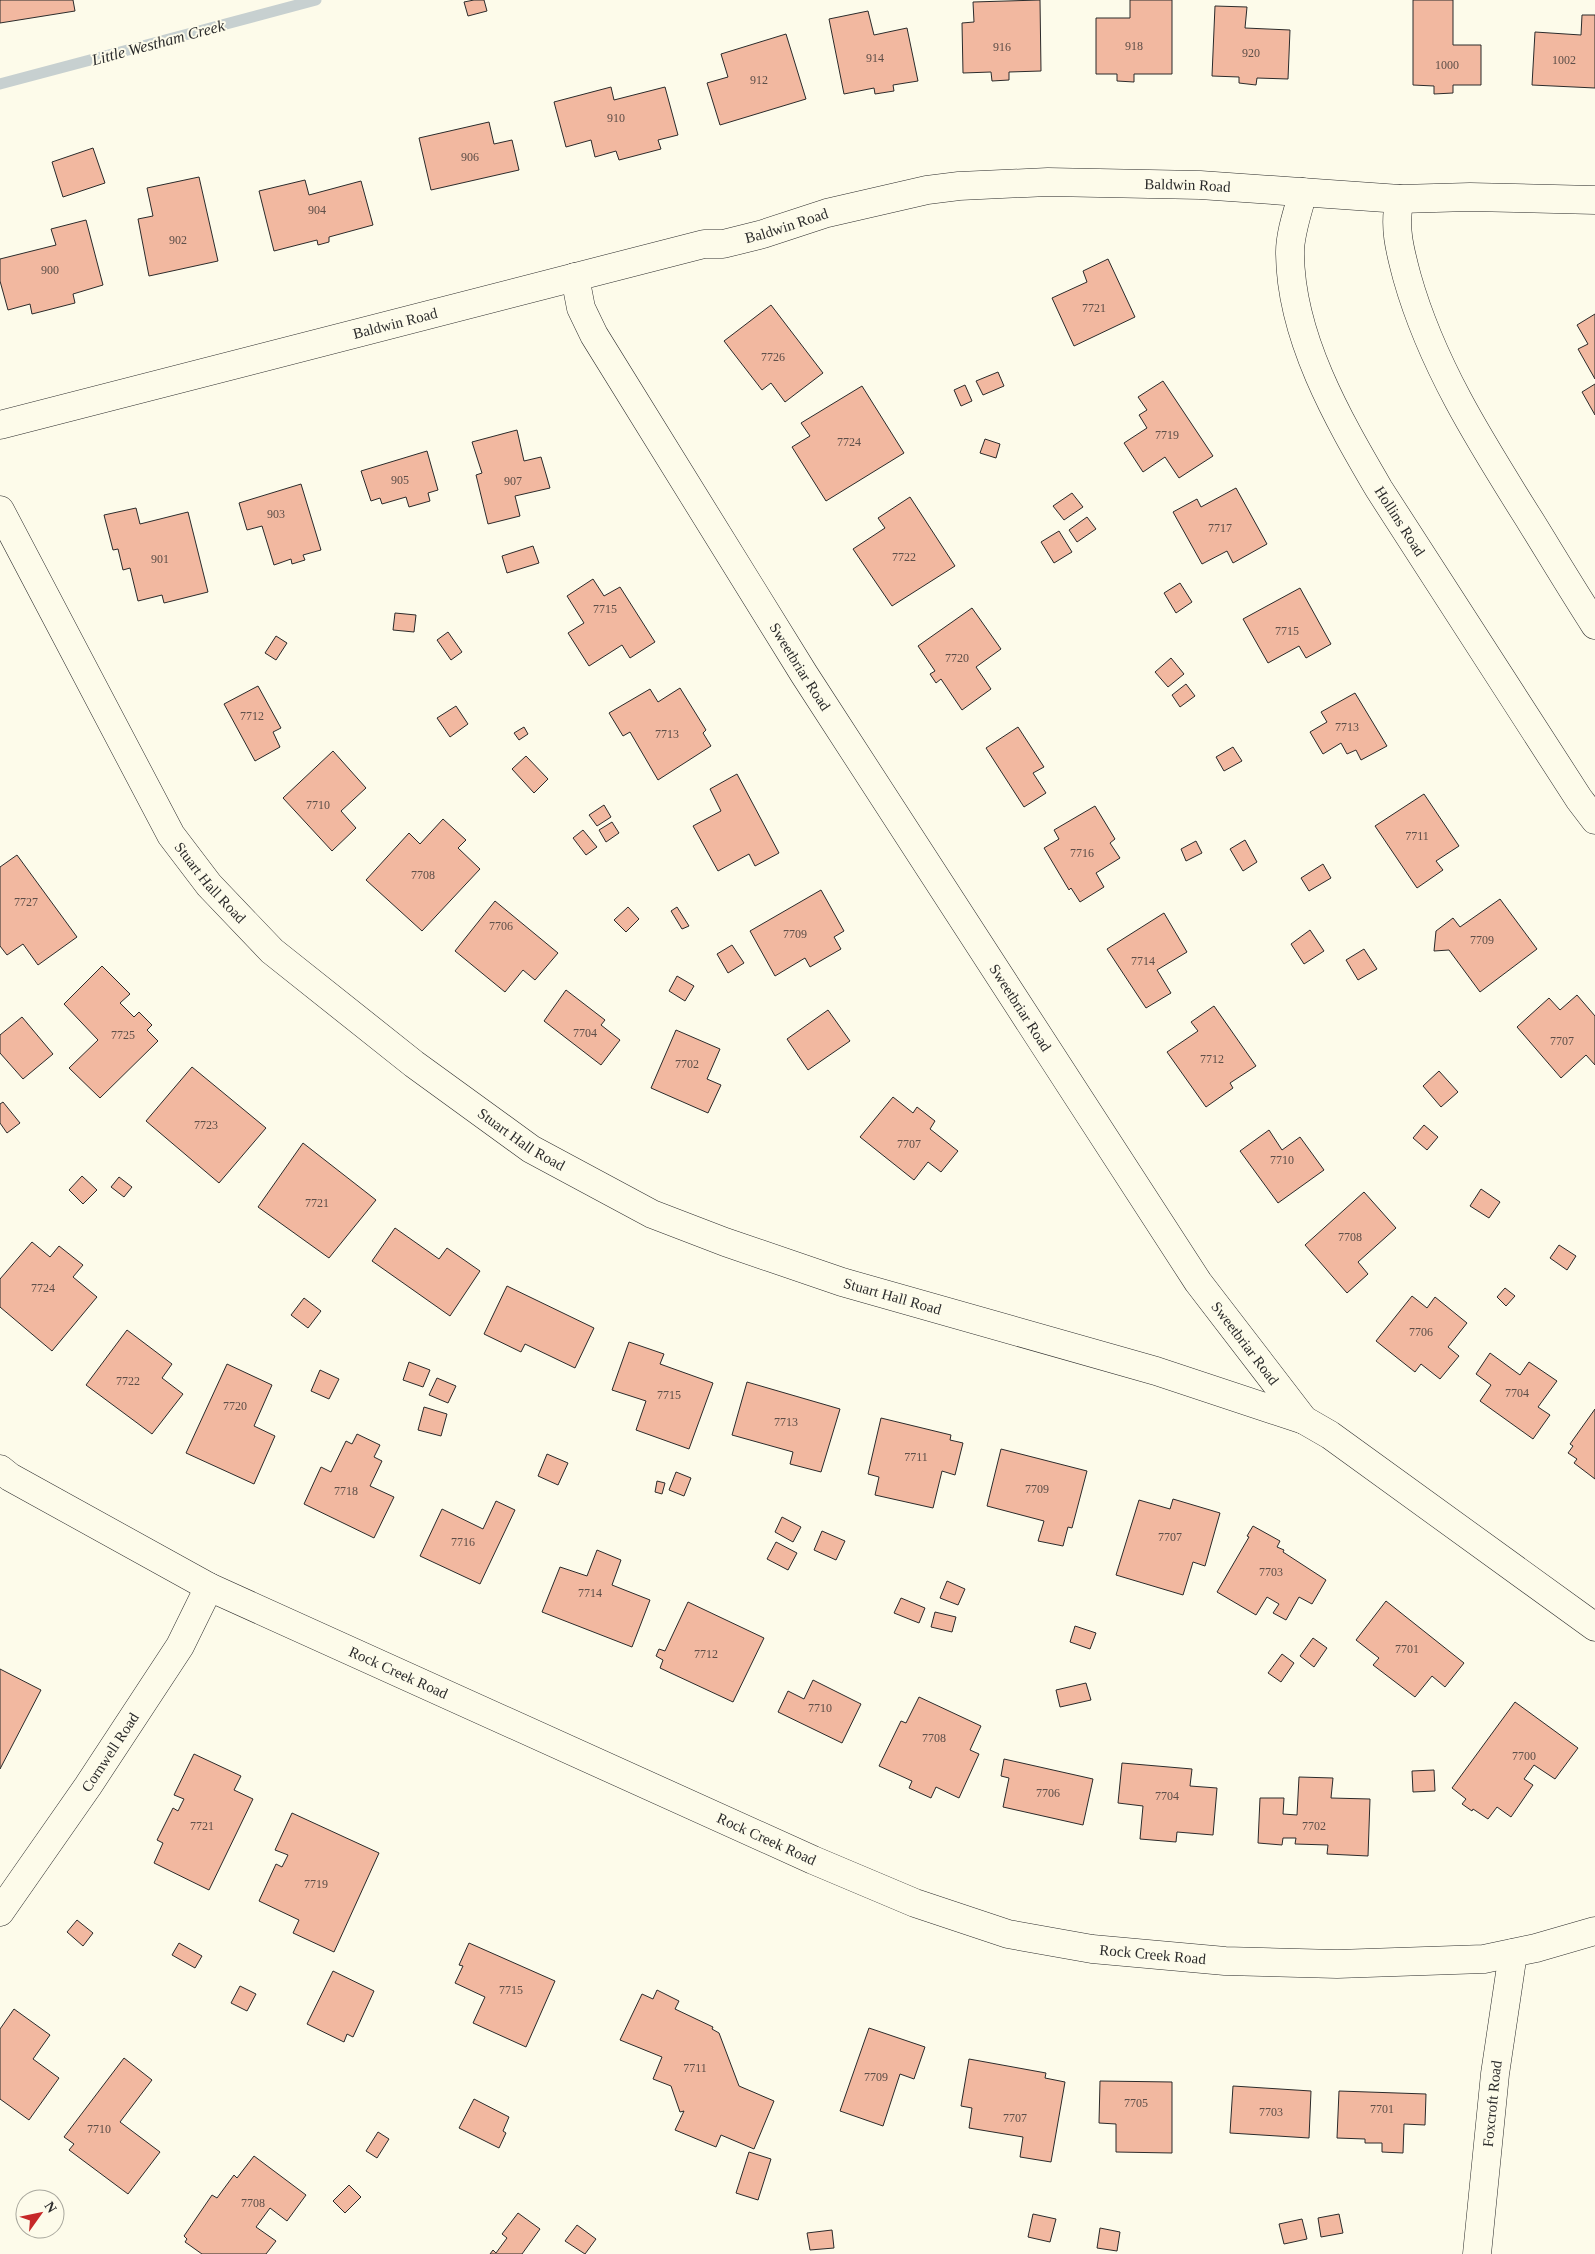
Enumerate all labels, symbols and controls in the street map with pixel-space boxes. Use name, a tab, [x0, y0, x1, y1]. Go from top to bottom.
water label: Little Westham Creek	[89, 16, 227, 69]
house number: 918	[1125, 39, 1143, 53]
house number: 916	[993, 40, 1011, 54]
house number: 920	[1242, 46, 1260, 60]
house number: 914	[866, 51, 884, 65]
house number: 1002	[1552, 53, 1576, 67]
house number: 1000	[1435, 58, 1459, 72]
house number: 912	[750, 73, 768, 87]
house number: 910	[607, 111, 625, 125]
house number: 906	[461, 150, 479, 164]
street label: Baldwin Road	[1144, 176, 1232, 195]
house number: 904	[308, 203, 326, 217]
street label: Baldwin Road	[743, 205, 831, 246]
house number: 902	[169, 233, 187, 247]
house number: 900	[41, 263, 59, 277]
house number: 7721	[1082, 301, 1106, 315]
street label: Baldwin Road	[351, 305, 439, 342]
house number: 7726	[761, 350, 785, 364]
house number: 7719	[1155, 428, 1179, 442]
house number: 7724	[837, 435, 861, 449]
house number: 905	[391, 473, 409, 487]
house number: 907	[504, 474, 522, 488]
street label: Hollins Road	[1371, 483, 1428, 559]
house number: 903	[267, 507, 285, 521]
house number: 7717	[1208, 521, 1232, 535]
house number: 7722	[892, 550, 916, 564]
house number: 901	[151, 552, 169, 566]
house number: 7715	[593, 602, 617, 616]
street label: Sweetbriar Road	[766, 620, 834, 714]
house number: 7715	[1275, 624, 1299, 638]
house number: 7720	[945, 651, 969, 665]
house number: 7712	[240, 709, 264, 723]
house number: 7713	[1335, 720, 1359, 734]
house number: 7713	[655, 727, 679, 741]
house number: 7710	[306, 798, 330, 812]
house number: 7711	[1405, 829, 1429, 843]
street label: Stuart Hall Road	[171, 839, 249, 927]
house number: 7716	[1070, 846, 1094, 860]
house number: 7708	[411, 868, 435, 882]
house number: 7727	[14, 895, 38, 909]
house number: 7706	[489, 919, 513, 933]
house number: 7709	[783, 927, 807, 941]
house number: 7709	[1470, 933, 1494, 947]
house number: 7714	[1131, 954, 1155, 968]
street label: Sweetbriar Road	[986, 961, 1055, 1055]
house number: 7704	[573, 1026, 597, 1040]
house number: 7725	[111, 1028, 135, 1042]
house number: 7707	[1550, 1034, 1574, 1048]
house number: 7712	[1200, 1052, 1224, 1066]
house number: 7702	[675, 1057, 699, 1071]
street label: Stuart Hall Road	[475, 1105, 568, 1174]
house number: 7723	[194, 1118, 218, 1132]
house number: 7707	[897, 1137, 921, 1151]
house number: 7710	[1270, 1153, 1294, 1167]
house number: 7721	[305, 1196, 329, 1210]
house number: 7708	[1338, 1230, 1362, 1244]
street label: Stuart Hall Road	[842, 1275, 944, 1318]
house number: 7724	[31, 1281, 55, 1295]
street label: Sweetbriar Road	[1208, 1298, 1282, 1388]
house number: 7706	[1409, 1325, 1433, 1339]
house number: 7722	[116, 1374, 140, 1388]
house number: 7704	[1505, 1386, 1529, 1400]
house number: 7715	[657, 1388, 681, 1402]
house number: 7720	[223, 1399, 247, 1413]
house number: 7713	[774, 1415, 798, 1429]
house number: 7711	[904, 1450, 928, 1464]
house number: 7709	[1025, 1482, 1049, 1496]
house number: 7718	[334, 1484, 358, 1498]
house number: 7707	[1158, 1530, 1182, 1544]
house number: 7716	[451, 1535, 475, 1549]
house number: 7703	[1259, 1565, 1283, 1579]
house number: 7714	[578, 1586, 602, 1600]
house number: 7701	[1395, 1642, 1419, 1656]
street label: Rock Creek Road	[346, 1643, 451, 1702]
house number: 7712	[694, 1647, 718, 1661]
house number: 7710	[808, 1701, 832, 1715]
street label: Cornwell Road	[78, 1709, 142, 1795]
house number: 7708	[922, 1731, 946, 1745]
house number: 7700	[1512, 1749, 1536, 1763]
house number: 7706	[1036, 1786, 1060, 1800]
house number: 7704	[1155, 1789, 1179, 1803]
street label: Rock Creek Road	[715, 1810, 819, 1868]
house number: 7721	[190, 1819, 214, 1833]
house number: 7702	[1302, 1819, 1326, 1833]
house number: 7719	[304, 1877, 328, 1891]
street label: Rock Creek Road	[1099, 1942, 1207, 1967]
house number: 7715	[499, 1983, 523, 1997]
street label: Foxcroft Road	[1480, 2059, 1505, 2148]
house number: 7711	[683, 2061, 707, 2075]
house number: 7709	[864, 2070, 888, 2084]
house number: 7705	[1124, 2096, 1148, 2110]
house number: 7701	[1370, 2102, 1394, 2116]
house number: 7703	[1259, 2105, 1283, 2119]
house number: 7707	[1003, 2111, 1027, 2125]
house number: 7710	[87, 2122, 111, 2136]
north arrow	[15, 2189, 65, 2239]
house number: 7708	[241, 2196, 265, 2210]
text: N	[41, 2199, 60, 2216]

